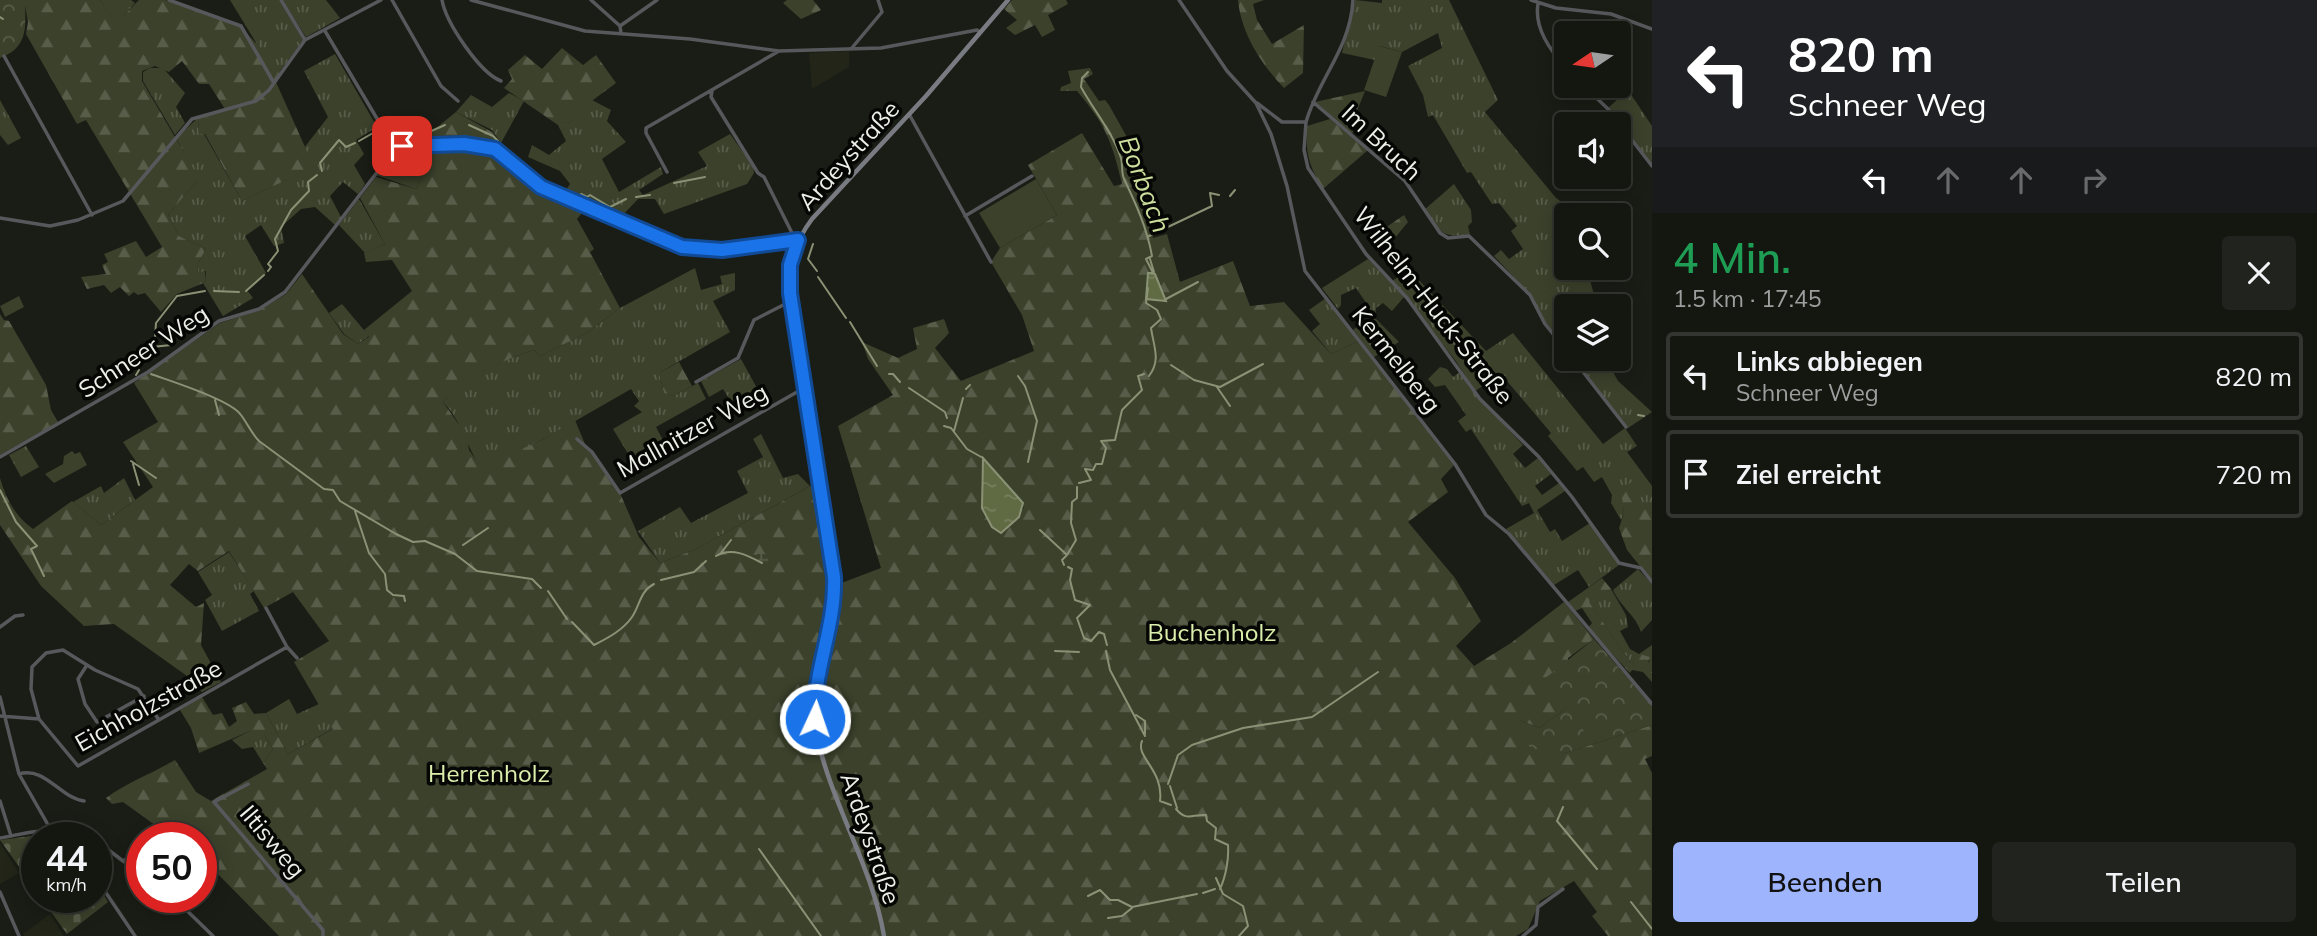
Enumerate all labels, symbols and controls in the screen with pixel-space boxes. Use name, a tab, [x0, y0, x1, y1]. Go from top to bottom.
north arrow	[1554, 21, 1631, 98]
map controls	[1554, 21, 1631, 371]
text: 820 m	[1788, 23, 1934, 84]
icon: left	[1673, 28, 1764, 119]
text: Schneer Weg	[1788, 84, 1986, 124]
street label: Ardeystraße	[791, 94, 905, 216]
street label: Im Bruch	[1336, 97, 1428, 187]
button: sound	[1554, 112, 1631, 189]
pin	[372, 116, 432, 176]
icon: arrive	[383, 127, 421, 165]
water label: Borbach	[1111, 131, 1179, 237]
icon: left	[1856, 161, 1894, 199]
icon: ahead	[1929, 161, 1967, 199]
icon: ahead	[2002, 161, 2040, 199]
icon: right	[2075, 161, 2113, 199]
street label: Wilhelm-Huck-Straße	[1348, 200, 1520, 410]
button: search	[1554, 203, 1631, 280]
text: 4 Min.	[1673, 231, 1791, 284]
button: close	[2222, 236, 2296, 310]
text: 1.5 km · 17:45	[1673, 284, 1822, 313]
button: layers	[1554, 294, 1631, 371]
street label: Schneer Weg	[72, 298, 214, 404]
street label: Kermelberg	[1346, 300, 1448, 418]
text: Links abbiegen	[1736, 345, 1923, 378]
icon: left	[1677, 357, 1715, 395]
text: 820 m	[2216, 360, 2292, 393]
street label: Mallnitzer Weg	[611, 376, 773, 484]
text: Schneer Weg	[1736, 378, 1879, 407]
icon: arrive	[1677, 455, 1715, 493]
text: Ziel erreicht	[1736, 458, 1881, 491]
text: 720 m	[2216, 458, 2292, 491]
park label: Buchenholz	[1147, 617, 1277, 647]
street label: Eichholzstraße	[69, 652, 227, 758]
position arrow	[778, 682, 852, 756]
park label: Herrenholz	[428, 758, 550, 788]
street label: Ardeystraße	[834, 768, 908, 908]
street label: Iltisweg	[234, 798, 312, 884]
speed limit sign: 50	[126, 822, 217, 913]
text: 44	[45, 836, 88, 880]
button: Beenden	[1673, 842, 1978, 922]
button: Teilen	[1992, 842, 2296, 922]
text: km/h	[46, 873, 87, 896]

